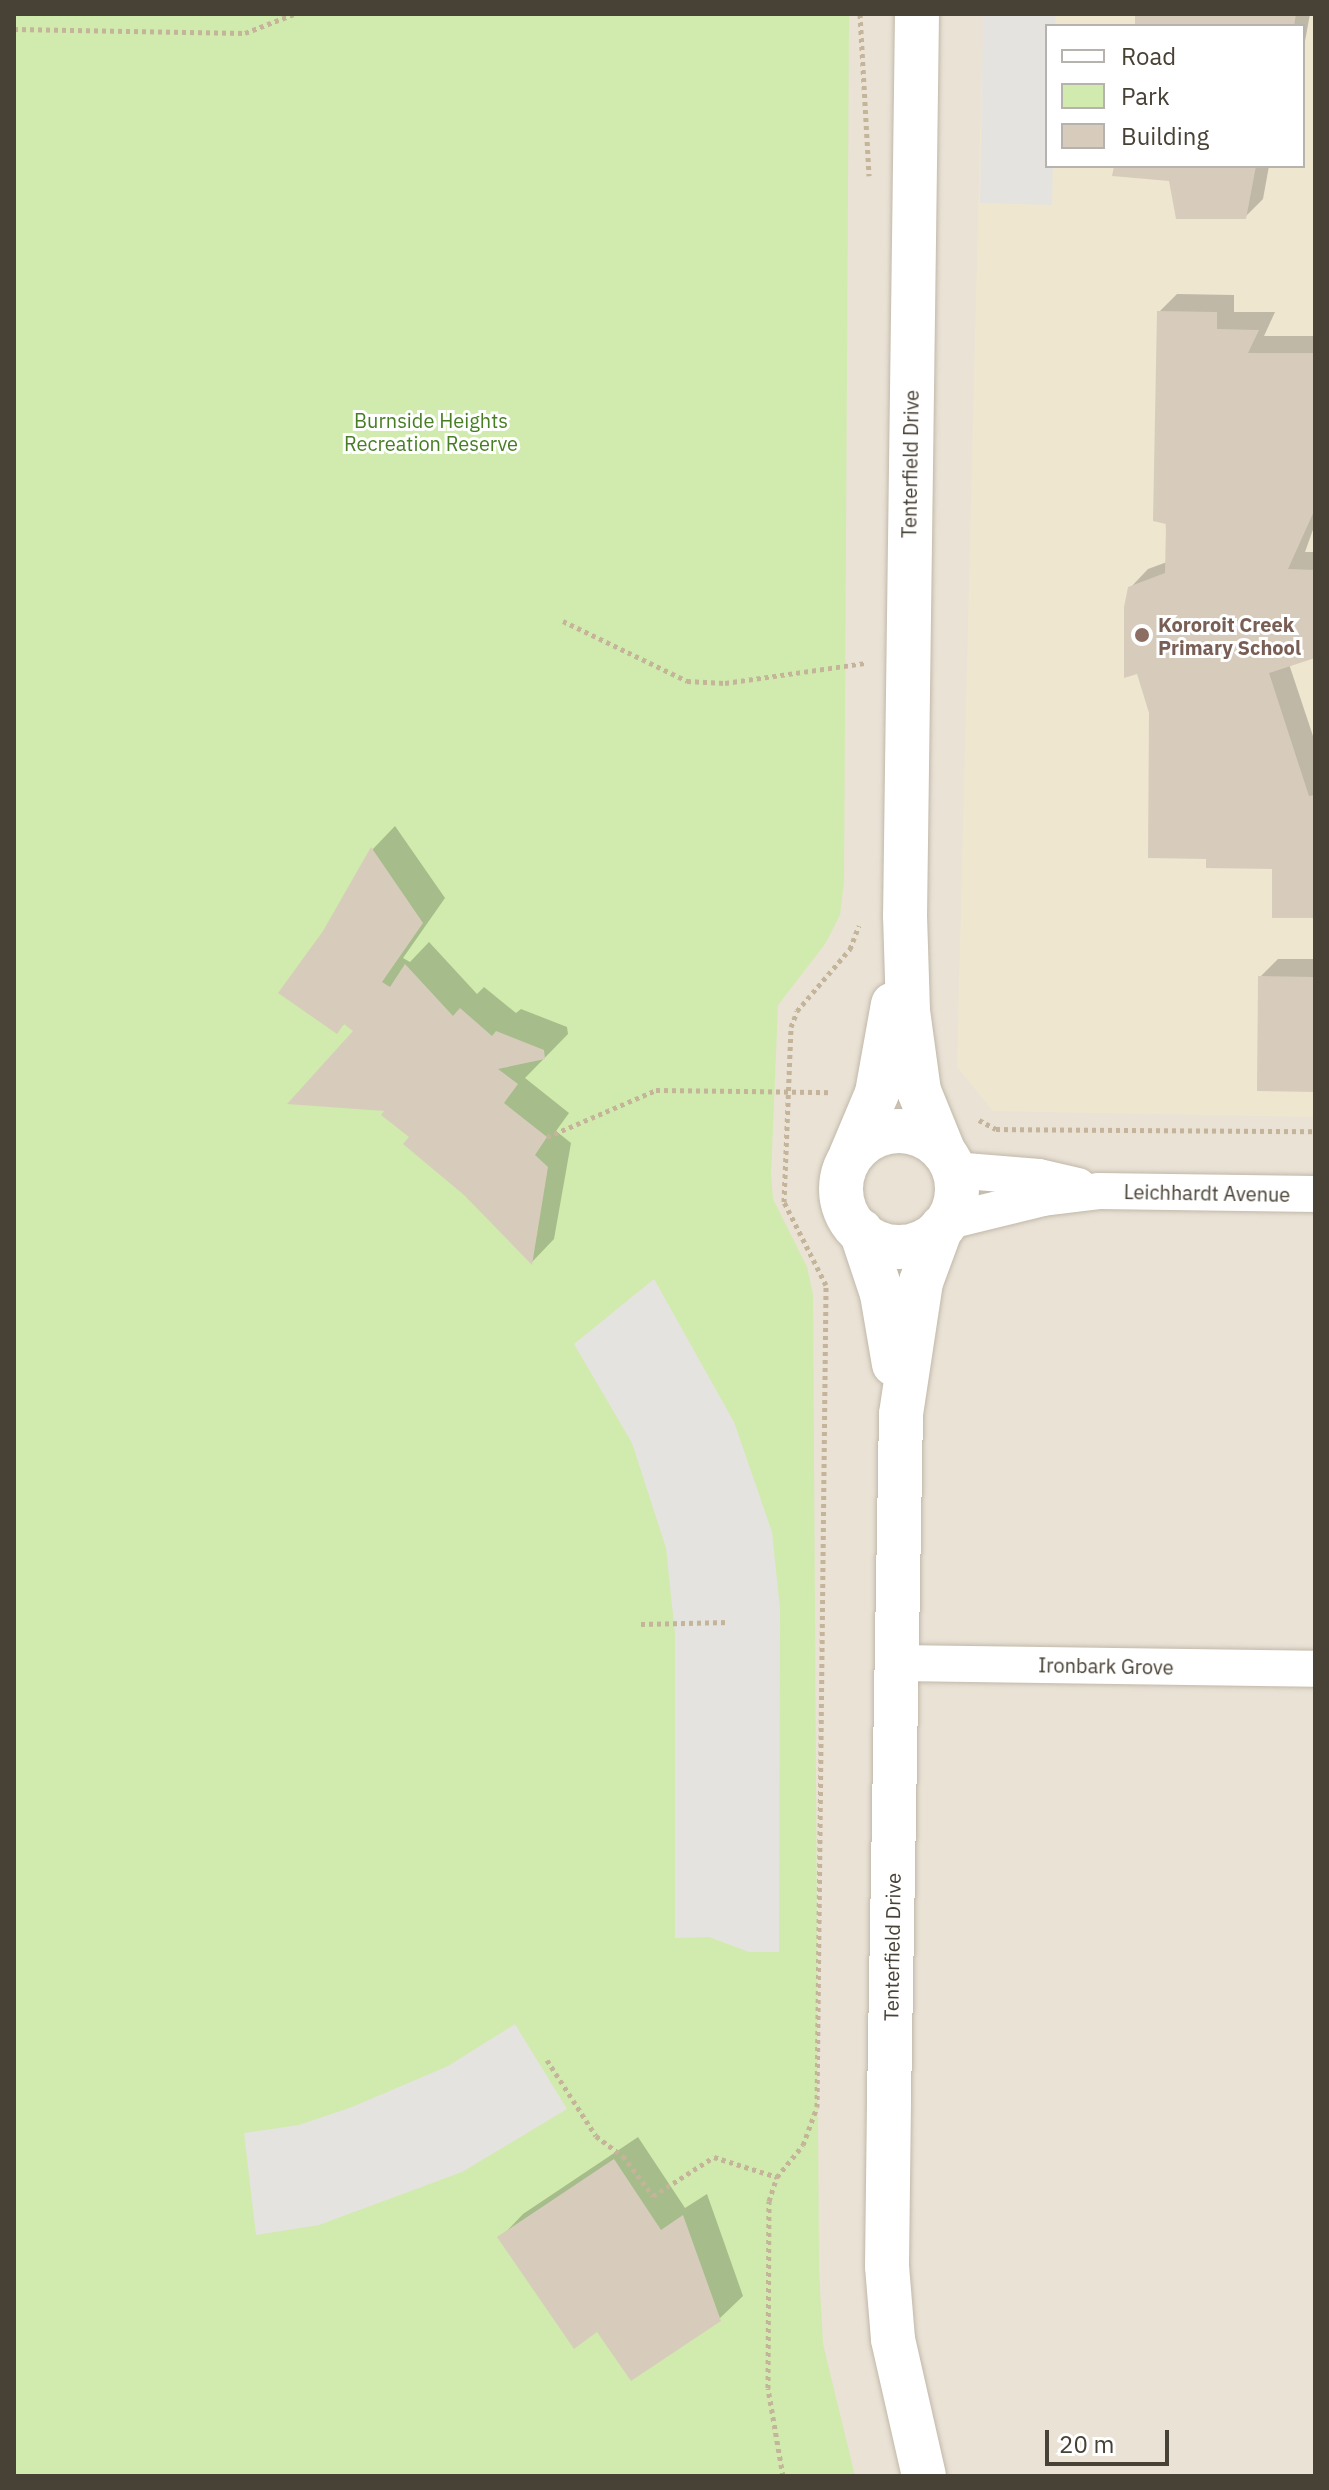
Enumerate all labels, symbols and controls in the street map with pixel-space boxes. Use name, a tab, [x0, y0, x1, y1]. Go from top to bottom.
legend	[1045, 24, 1305, 168]
text: Road	[1121, 40, 1176, 72]
text: Park	[1121, 80, 1170, 112]
text: Building	[1121, 120, 1209, 152]
street label: Tenterfield Drive	[897, 390, 923, 538]
park label: Burnside Heights Recreation Reserve	[344, 408, 518, 455]
place label: Kororoit Creek Primary School	[1158, 612, 1301, 659]
marker: Kororoit Creek Primary School	[1133, 626, 1151, 644]
street label: Leichhardt Avenue	[1124, 1180, 1290, 1206]
street label: Ironbark Grove	[1038, 1653, 1174, 1679]
street label: Tenterfield Drive	[879, 1873, 905, 2021]
scale bar	[1049, 2414, 1173, 2464]
text: 20 m	[1059, 2428, 1114, 2460]

